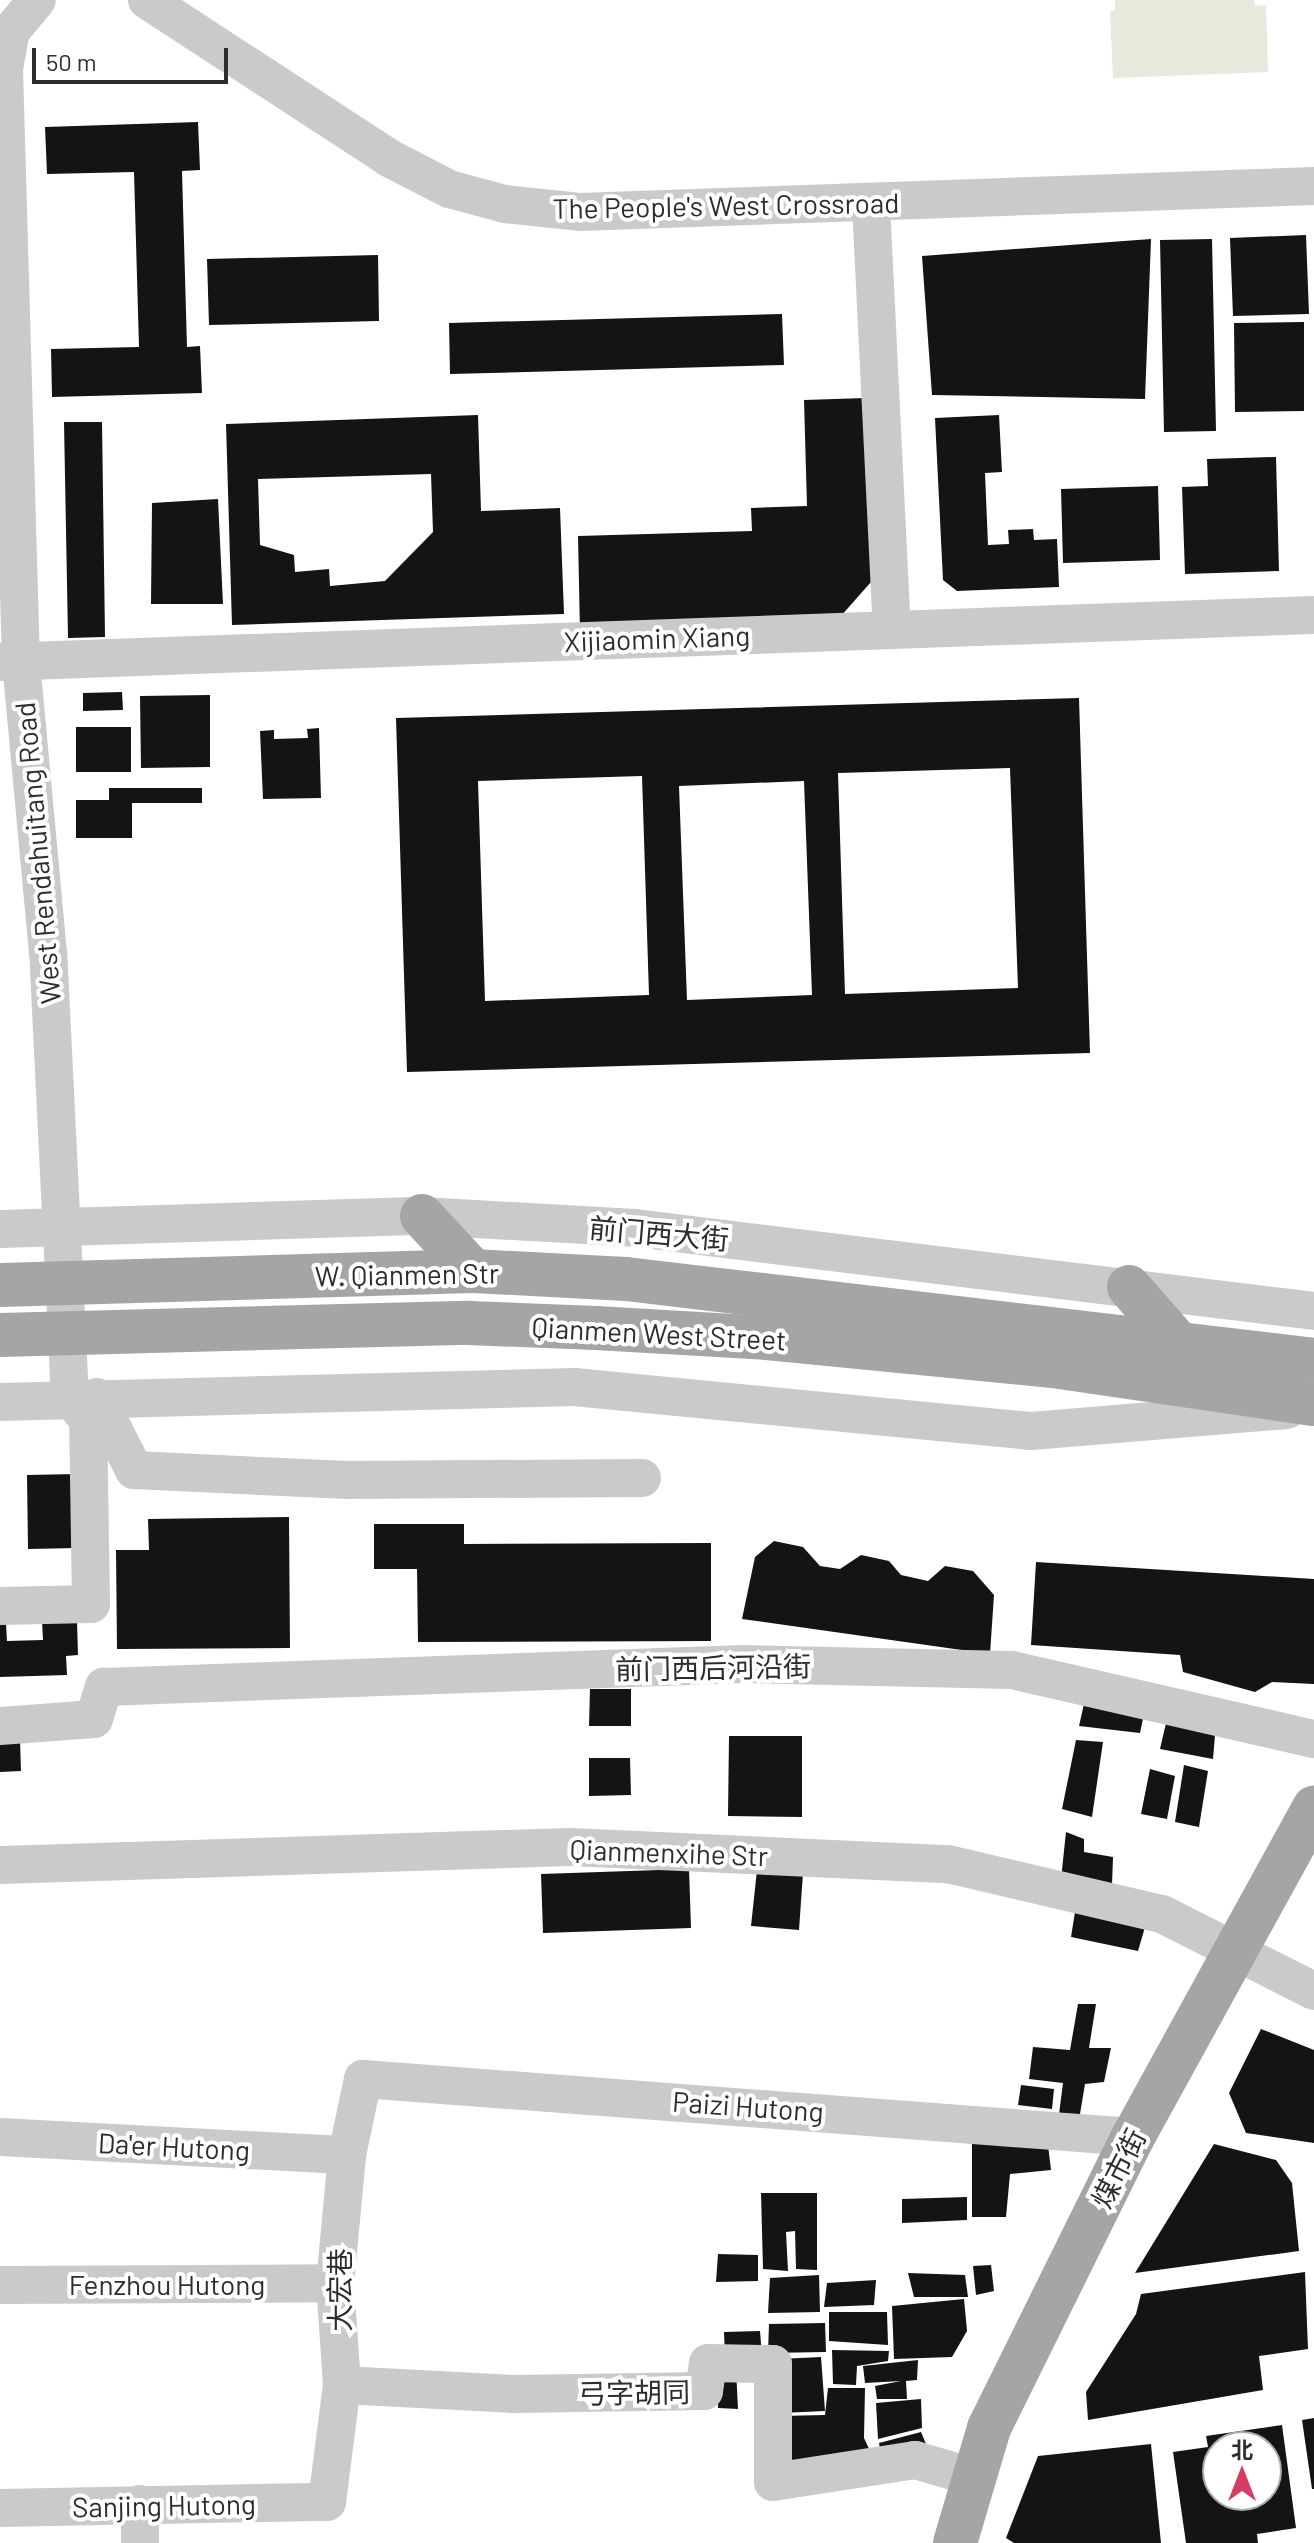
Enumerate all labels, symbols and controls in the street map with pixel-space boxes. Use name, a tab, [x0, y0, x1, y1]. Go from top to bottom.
scale bar	[36, 32, 232, 82]
text: 50 m	[46, 47, 97, 76]
street label: The People's West Crossroad	[552, 185, 900, 225]
street label: Xijiaomin Xiang	[563, 618, 751, 658]
street label: West Rendahuitang Road	[7, 701, 67, 1005]
street label: 前门西大街	[588, 1210, 730, 1256]
street label: W. Qianmen Str	[315, 1256, 499, 1292]
street label: Qianmen West Street	[531, 1310, 787, 1356]
street label: 前门西后河沿街	[615, 1648, 811, 1686]
street label: Qianmenxihe Str	[569, 1832, 769, 1872]
street label: Paizi Hutong	[671, 2084, 825, 2128]
street label: 煤市街	[1084, 2123, 1152, 2213]
street label: Da'er Hutong	[97, 2125, 251, 2167]
street label: 大宏巷	[322, 2248, 356, 2332]
street label: Fenzhou Hutong	[69, 2267, 265, 2301]
street label: 弓字胡同	[578, 2374, 690, 2410]
north arrow	[1202, 2431, 1282, 2511]
text: 北	[1231, 2436, 1253, 2462]
street label: Sanjing Hutong	[72, 2487, 256, 2523]

